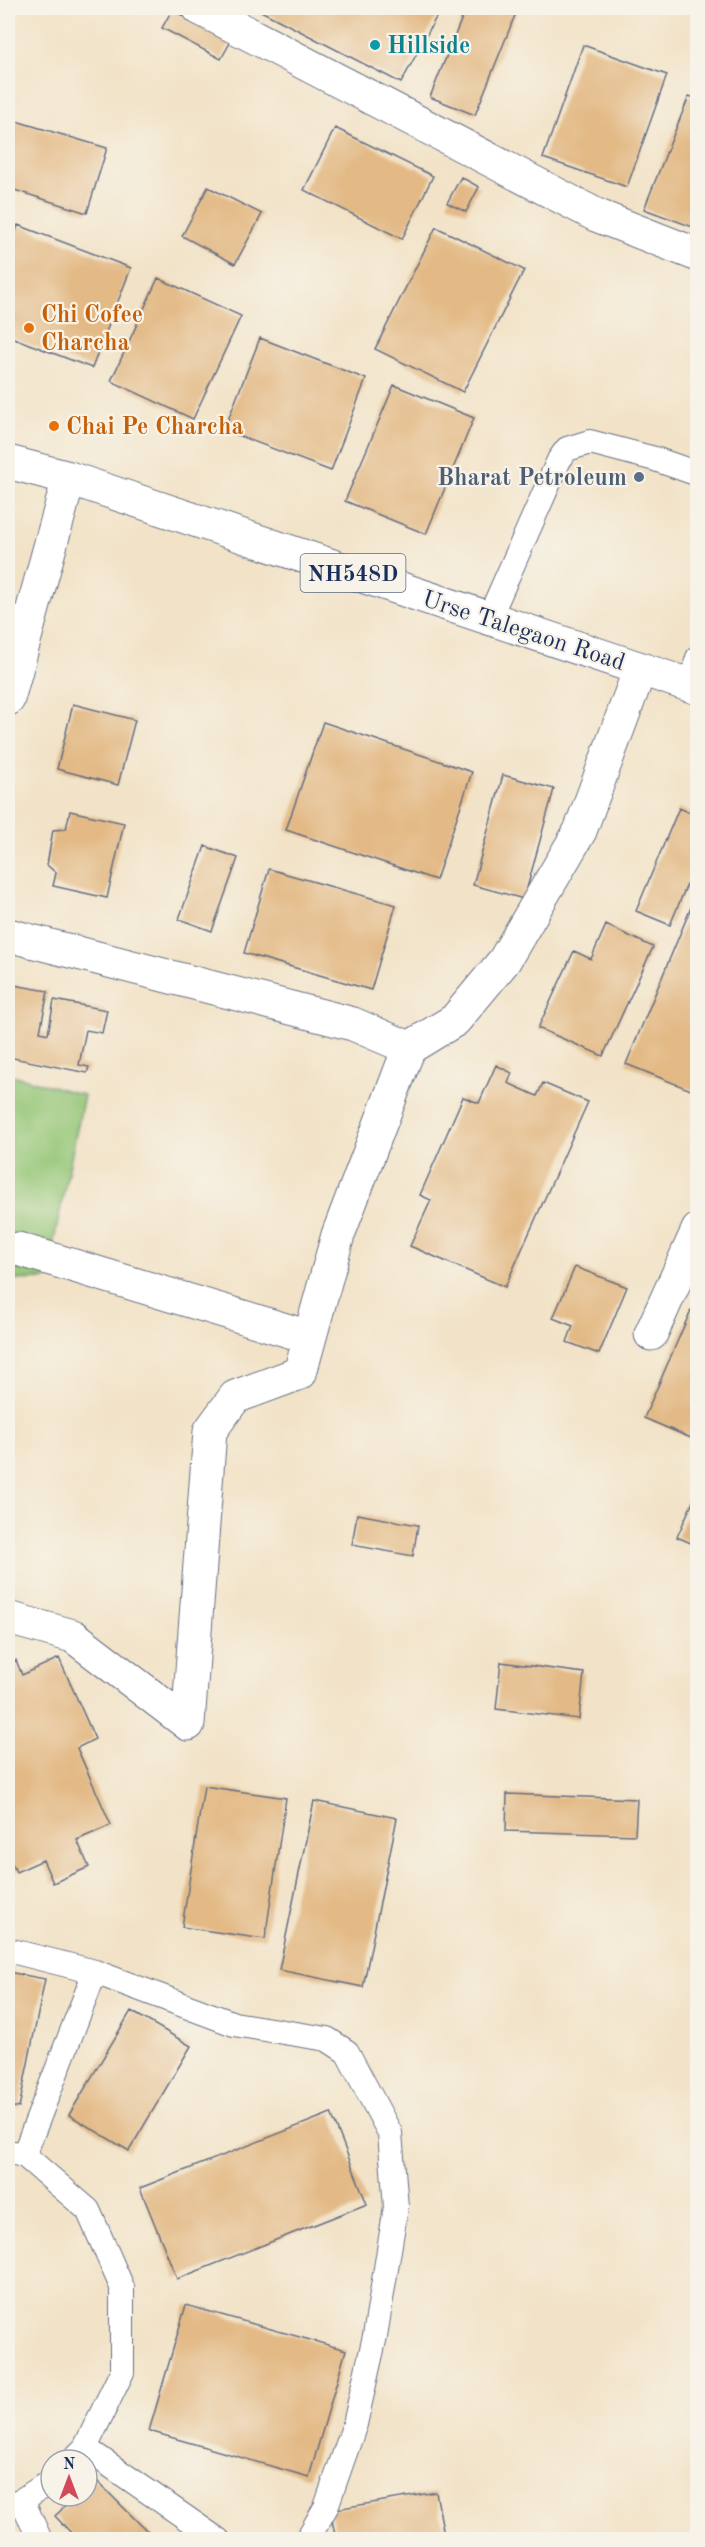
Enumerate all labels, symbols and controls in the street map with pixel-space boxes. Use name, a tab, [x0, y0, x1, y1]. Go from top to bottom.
place label: Hillside	[387, 35, 470, 59]
marker: Hillside	[368, 38, 382, 52]
place label: Chi Cofee Charcha	[41, 304, 143, 356]
marker: Chi Cofee Charcha	[22, 321, 36, 335]
place label: Chai Pe Charcha	[66, 416, 244, 440]
marker: Chai Pe Charcha	[47, 419, 61, 433]
place label: Bharat Petroleum	[437, 467, 627, 491]
marker: Bharat Petroleum	[632, 470, 646, 484]
road number: NH548D	[300, 554, 406, 592]
street label: Urse Talegaon Road	[419, 588, 628, 676]
north arrow	[39, 2448, 99, 2508]
text: N	[63, 2457, 76, 2473]

